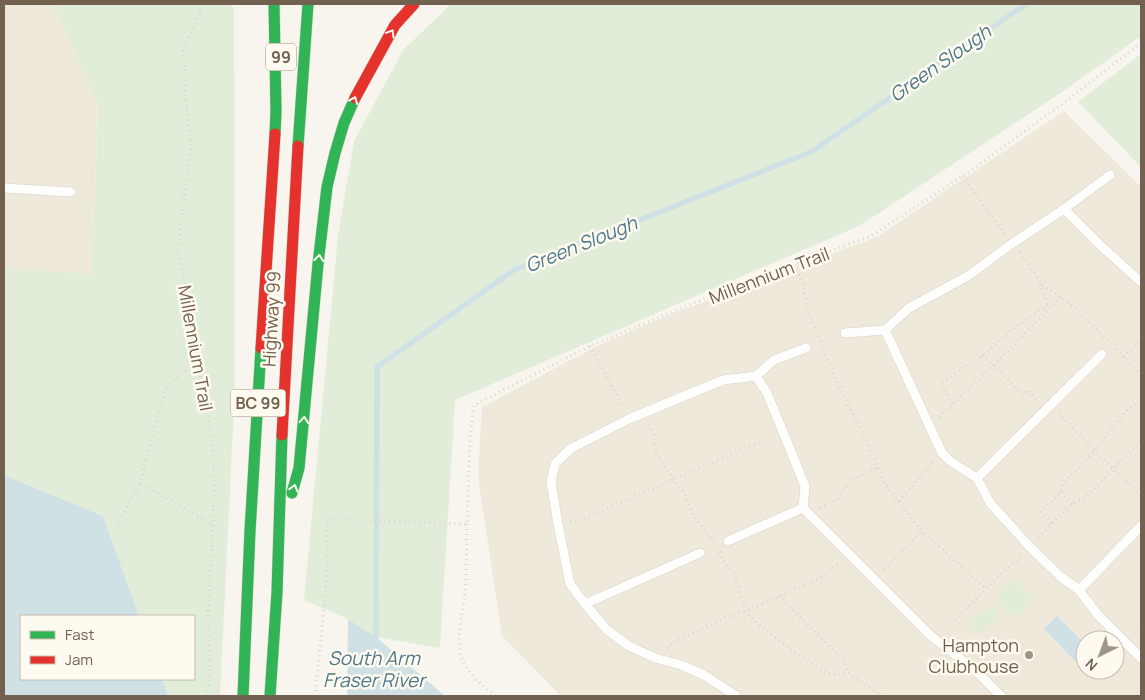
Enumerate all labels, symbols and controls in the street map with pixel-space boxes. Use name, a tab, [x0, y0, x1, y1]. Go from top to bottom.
water label: Green Slough	[884, 18, 996, 108]
one-way arrow	[384, 30, 394, 39]
road number: 99	[266, 44, 296, 70]
one-way arrow	[347, 96, 358, 105]
water label: Green Slough	[521, 210, 641, 278]
street label: Millennium Trail	[705, 241, 833, 309]
one-way arrow	[313, 254, 324, 262]
street label: Highway 99	[257, 270, 285, 368]
street label: Millennium Trail	[173, 283, 219, 413]
road number: BC 99	[230, 389, 286, 416]
one-way arrow	[298, 415, 309, 423]
one-way arrow	[288, 484, 298, 492]
legend	[20, 615, 195, 680]
text: Fast	[65, 624, 94, 645]
north arrow	[1075, 630, 1125, 680]
place label: Hampton Clubhouse	[929, 633, 1019, 678]
water label: South Arm Fraser River	[323, 645, 427, 693]
text: Jam	[65, 649, 93, 670]
marker: Hampton Clubhouse	[1023, 649, 1035, 661]
text: N	[1081, 655, 1101, 675]

